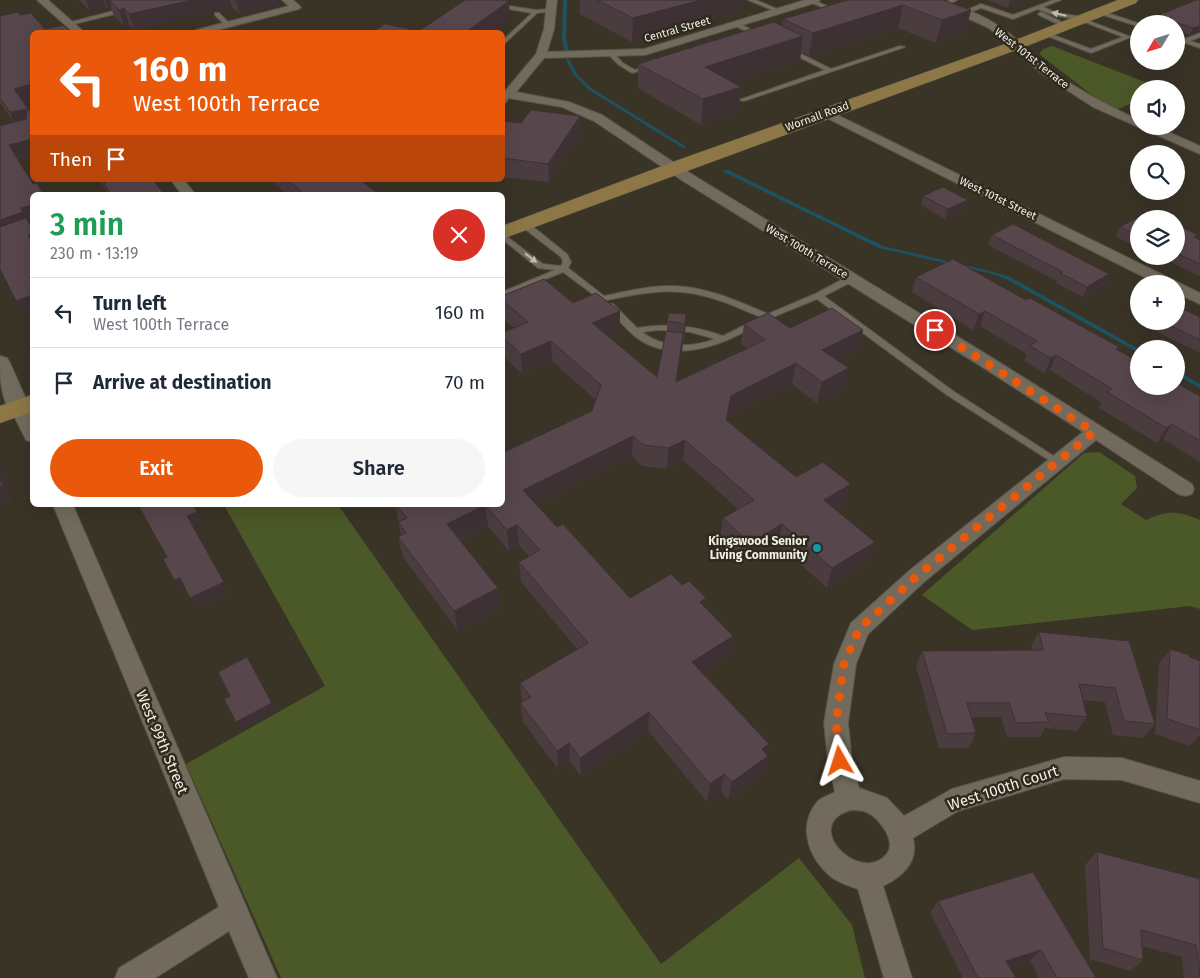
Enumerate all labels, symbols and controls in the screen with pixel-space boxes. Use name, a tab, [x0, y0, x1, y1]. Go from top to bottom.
one-way arrow	[1052, 10, 1067, 18]
street label: Central Street	[643, 14, 712, 45]
north arrow	[1130, 15, 1185, 70]
map controls	[1130, 15, 1185, 395]
street label: West 101st Terrace	[992, 25, 1071, 91]
text: 160 m	[133, 48, 227, 90]
icon: left	[50, 50, 115, 115]
button: sound	[1130, 80, 1185, 135]
text: West 100th Terrace	[133, 90, 320, 117]
street label: Wornall Road	[784, 99, 851, 134]
icon: arrive	[102, 145, 130, 173]
button: search	[1130, 145, 1185, 200]
text: Then	[50, 148, 92, 171]
street label: West 101st Street	[957, 174, 1039, 223]
text: 3 min	[50, 207, 124, 243]
button: close	[433, 209, 485, 261]
button: layers	[1130, 210, 1185, 265]
street label: West 100th Terrace	[763, 222, 850, 281]
text: 230 m · 13:19	[50, 244, 138, 263]
one-way arrow	[524, 252, 537, 263]
button: +	[1130, 275, 1185, 330]
text: Turn left	[93, 292, 167, 315]
icon: left	[50, 299, 78, 327]
text: 160 m	[435, 301, 485, 324]
pin	[914, 309, 956, 351]
text: West 100th Terrace	[93, 315, 229, 334]
icon: arrive	[921, 316, 949, 344]
button: −	[1130, 340, 1185, 395]
icon: arrive	[50, 369, 78, 397]
text: Arrive at destination	[93, 371, 272, 394]
text: 70 m	[445, 371, 485, 394]
button: Exit	[50, 439, 263, 497]
button: Share	[273, 439, 485, 497]
place label: Kingswood Senior Living Community	[708, 534, 808, 562]
marker: Kingswood Senior Living Community	[811, 542, 823, 554]
street label: West 99th Street	[132, 687, 192, 797]
position arrow	[813, 734, 865, 786]
street label: West 100th Court	[946, 761, 1061, 814]

